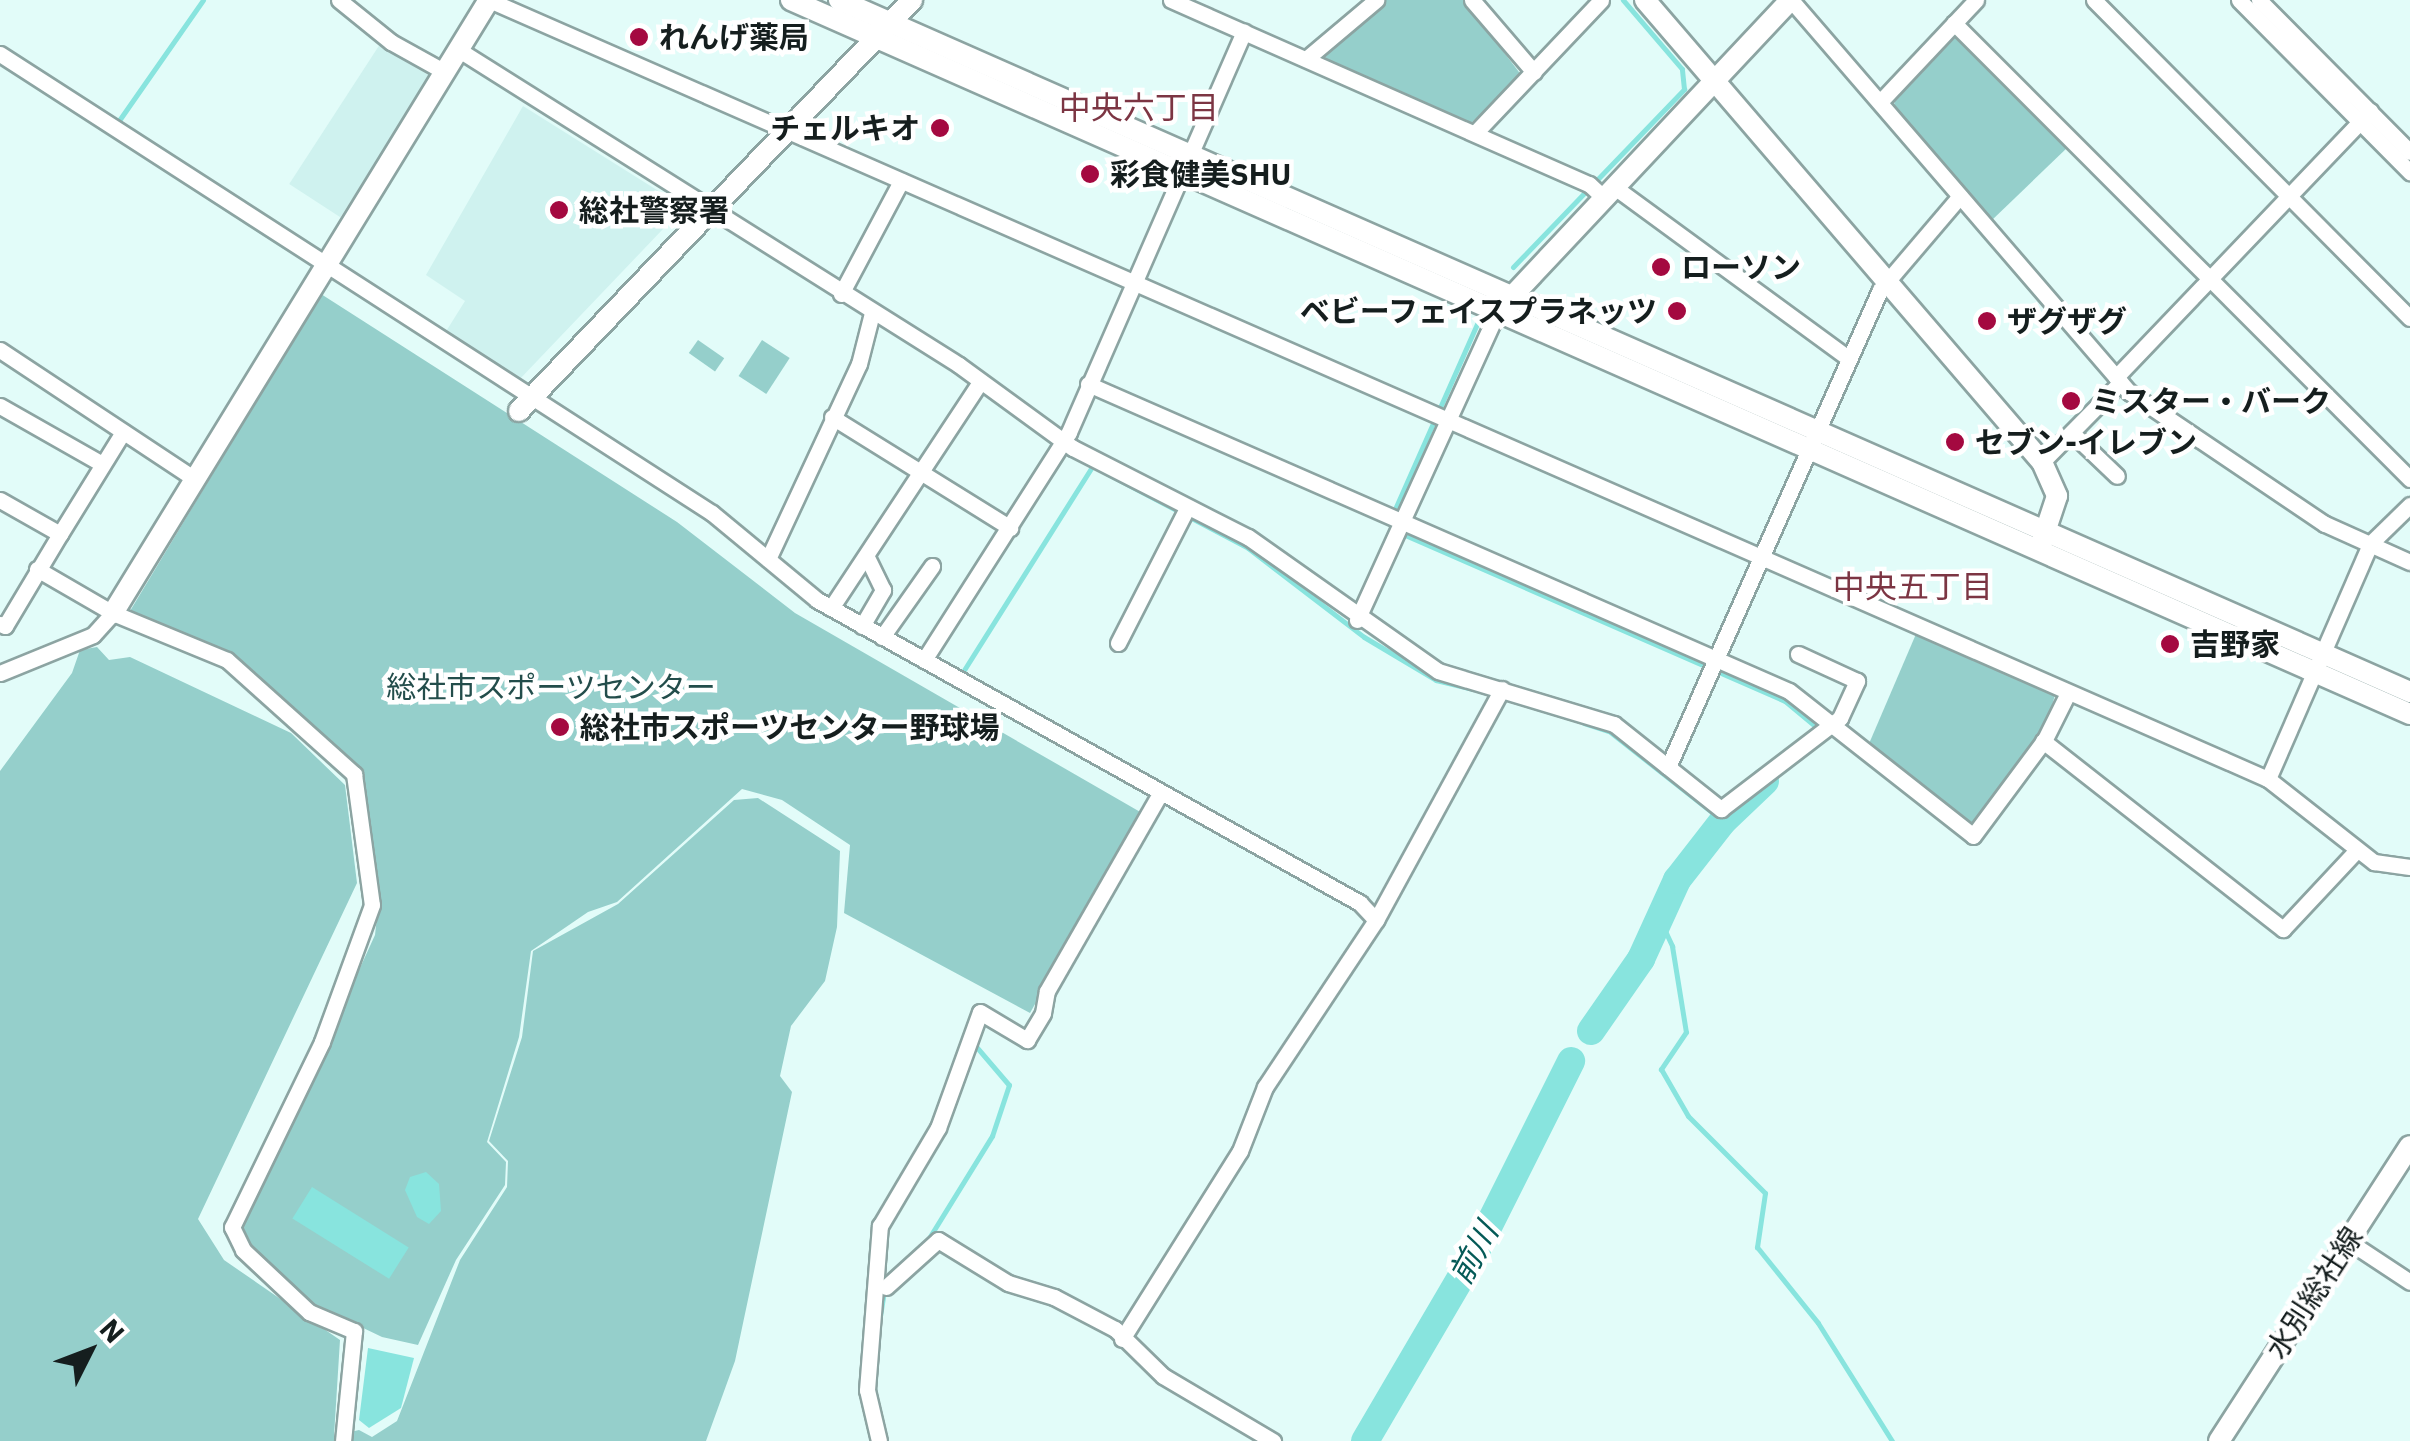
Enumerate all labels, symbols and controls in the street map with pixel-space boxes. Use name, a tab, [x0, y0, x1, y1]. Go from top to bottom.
place label: れんげ薬局	[659, 19, 809, 55]
marker: れんげ薬局	[628, 26, 650, 48]
district label: 中央六丁目	[1059, 88, 1219, 126]
place label: チェルキオ	[770, 110, 920, 146]
marker: チェルキオ	[929, 117, 951, 139]
place label: 彩食健美SHU	[1110, 156, 1291, 192]
marker: 彩食健美SHU	[1079, 163, 1101, 185]
place label: 総社警察署	[579, 192, 729, 228]
marker: 総社警察署	[548, 199, 570, 221]
place label: ローソン	[1681, 249, 1801, 285]
marker: ローソン	[1650, 256, 1672, 278]
place label: ベビーフェイスプラネッツ	[1297, 293, 1657, 329]
marker: ベビーフェイスプラネッツ	[1666, 300, 1688, 322]
place label: ザグザグ	[2007, 303, 2127, 339]
marker: ザグザグ	[1976, 310, 1998, 332]
place label: ミスター・バーク	[2091, 383, 2331, 419]
marker: ミスター・バーク	[2060, 390, 2082, 412]
place label: セブン-イレブン	[1975, 424, 2197, 460]
marker: セブン-イレブン	[1944, 431, 1966, 453]
district label: 中央五丁目	[1833, 567, 1993, 605]
place label: 吉野家	[2190, 626, 2280, 662]
marker: 吉野家	[2159, 633, 2181, 655]
park label: 総社市スポーツセンター	[386, 669, 716, 705]
place label: 総社市スポーツセンター野球場	[580, 709, 1000, 745]
marker: 総社市スポーツセンター野球場	[549, 716, 571, 738]
water label: 前川	[1441, 1216, 1505, 1290]
street label: 水別総社線	[2258, 1220, 2370, 1366]
north arrow	[40, 1301, 140, 1401]
text: N	[92, 1311, 133, 1351]

